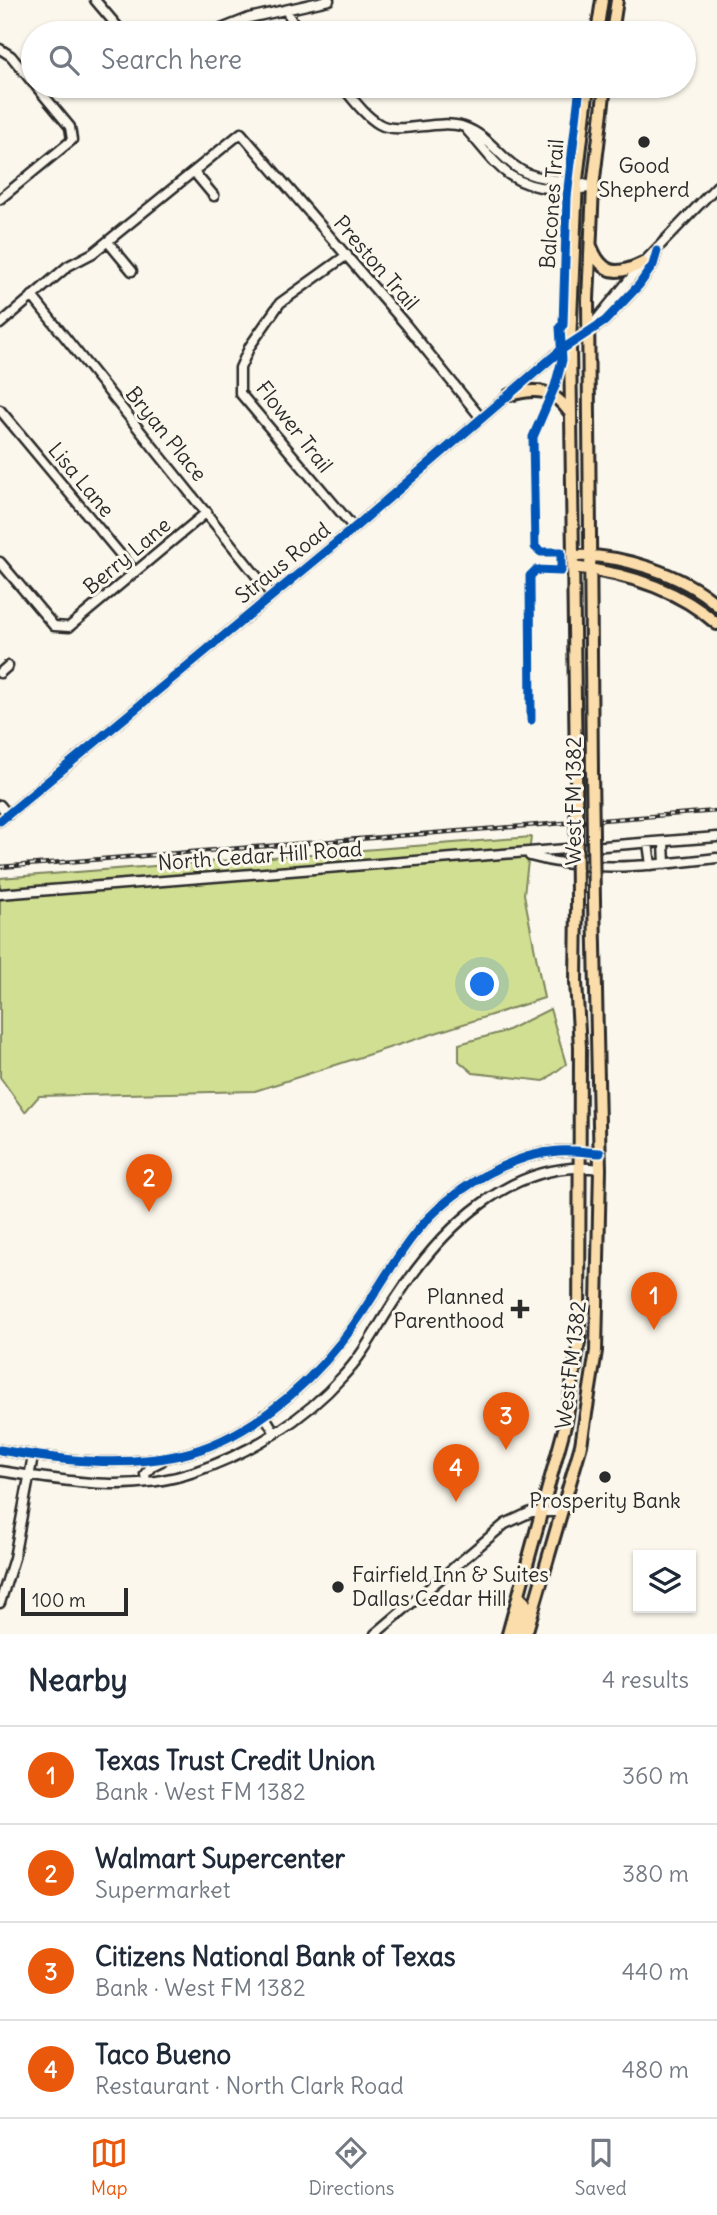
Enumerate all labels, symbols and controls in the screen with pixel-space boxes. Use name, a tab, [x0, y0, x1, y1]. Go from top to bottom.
search box	[21, 21, 696, 98]
icon: search	[45, 41, 83, 79]
text: Search here	[101, 43, 242, 76]
marker: Good Shepherd	[636, 134, 652, 150]
street label: Balcones Trail	[533, 138, 570, 270]
place label: Good Shepherd	[598, 152, 690, 203]
street label: Preston Trail	[328, 210, 425, 316]
street label: Flower Trail	[250, 375, 339, 478]
street label: Bryan Place	[120, 381, 213, 487]
street label: Lisa Lane	[42, 437, 120, 523]
street label: Berry Lane	[77, 511, 176, 600]
street label: Straus Road	[230, 516, 336, 609]
street label: West FM 1382	[560, 736, 587, 866]
street label: North Cedar Hill Road	[157, 835, 363, 876]
your location	[465, 967, 499, 1001]
pin: 2	[126, 1154, 172, 1212]
pin: 1	[631, 1272, 677, 1330]
place label: Planned Parenthood	[394, 1283, 504, 1334]
marker: Planned Parenthood	[510, 1299, 530, 1319]
street label: West FM 1382	[549, 1299, 592, 1431]
pin: 3	[483, 1392, 529, 1450]
pin: 4	[433, 1444, 479, 1502]
marker: Prosperity Bank	[597, 1469, 613, 1485]
place label: Prosperity Bank	[529, 1487, 681, 1514]
map controls	[633, 1550, 696, 1613]
button: layers	[633, 1550, 696, 1613]
place label: Fairfield Inn & Suites Dallas Cedar Hill	[352, 1561, 549, 1612]
marker: Fairfield Inn & Suites Dallas Cedar Hill	[330, 1579, 346, 1595]
scale bar	[21, 1585, 128, 1617]
text: 100 m	[32, 1588, 86, 1612]
text: Nearby	[28, 1661, 128, 1699]
text: 4 results	[602, 1665, 689, 1694]
text: Texas Trust Credit Union	[95, 1744, 375, 1777]
text: 1	[46, 1761, 56, 1790]
text: 360 m	[622, 1761, 689, 1790]
text: Bank · West FM 1382	[95, 1777, 306, 1806]
text: Walmart Supercenter	[95, 1842, 345, 1875]
text: 2	[45, 1859, 57, 1888]
text: 380 m	[622, 1859, 689, 1888]
text: Supermarket	[95, 1875, 231, 1904]
text: Citizens National Bank of Texas	[95, 1940, 456, 1973]
text: 3	[44, 1957, 58, 1986]
text: 440 m	[622, 1957, 689, 1986]
text: Bank · West FM 1382	[95, 1973, 306, 2002]
text: Taco Bueno	[95, 2038, 231, 2071]
text: 4	[44, 2055, 58, 2084]
text: 480 m	[622, 2055, 689, 2084]
text: Restaurant · North Clark Road	[95, 2071, 404, 2100]
tab: Map	[90, 2134, 128, 2200]
tab: Directions	[309, 2134, 394, 2200]
tab: Saved	[575, 2134, 627, 2200]

